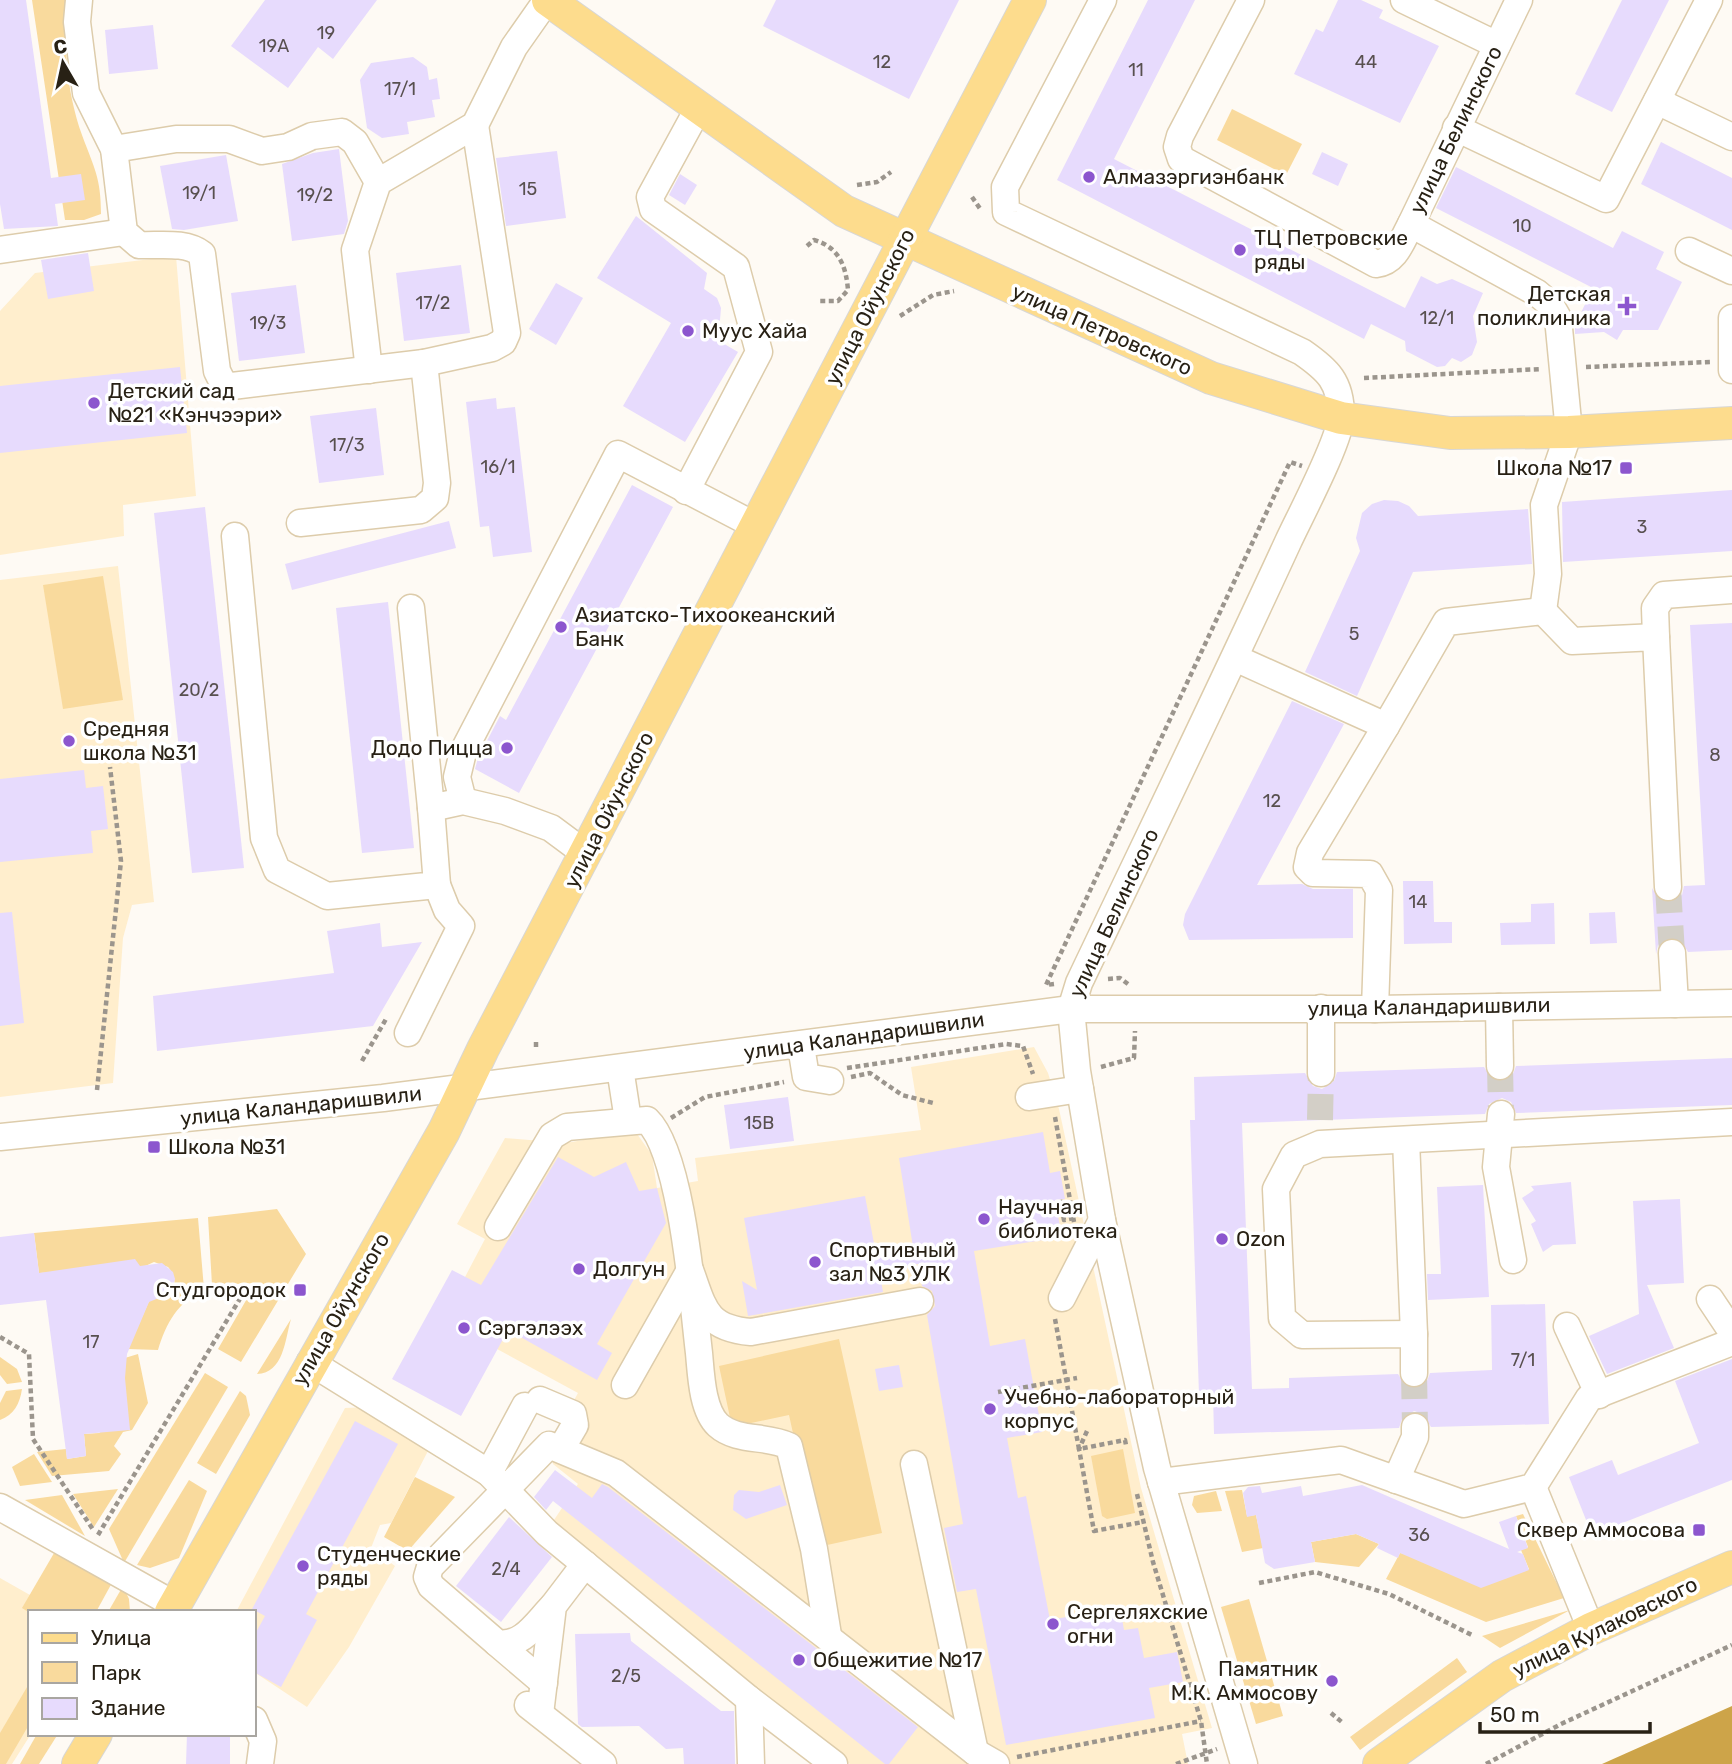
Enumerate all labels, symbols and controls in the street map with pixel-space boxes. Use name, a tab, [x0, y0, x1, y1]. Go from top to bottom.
house number: 19	[317, 22, 335, 44]
north arrow	[28, 28, 98, 98]
text: С	[52, 34, 69, 59]
house number: 19А	[259, 35, 289, 57]
street label: улица Белинского	[1404, 42, 1507, 218]
house number: 12	[873, 51, 891, 73]
house number: 44	[1355, 51, 1377, 73]
house number: 11	[1128, 59, 1144, 81]
house number: 17/1	[384, 78, 416, 100]
place label: Алмазэргиэнбанк	[1103, 164, 1284, 189]
marker: Алмазэргиэнбанк	[1081, 169, 1097, 185]
house number: 15	[519, 178, 537, 200]
house number: 19/1	[182, 182, 216, 204]
house number: 19/2	[297, 184, 333, 206]
house number: 10	[1512, 215, 1532, 237]
street label: улица Ойунского	[819, 224, 920, 389]
place label: ТЦ Петровские ряды	[1254, 225, 1408, 274]
marker: ТЦ Петровские ряды	[1232, 242, 1248, 258]
street label: улица Петровского	[1008, 279, 1196, 381]
place label: Детская поликлиника	[1477, 281, 1611, 330]
house number: 17/2	[416, 292, 450, 314]
marker: Детская поликлиника	[1617, 296, 1637, 316]
house number: 12/1	[1420, 307, 1454, 329]
house number: 19/3	[250, 312, 286, 334]
place label: Муус Хайа	[702, 318, 807, 343]
marker: Муус Хайа	[680, 323, 696, 339]
place label: Детский сад №21 «Кэнчээри»	[108, 378, 282, 427]
marker: Детский сад №21 «Кэнчээри»	[86, 395, 102, 411]
house number: 17/3	[329, 434, 365, 456]
place label: Школа №17	[1496, 455, 1612, 480]
house number: 16/1	[481, 456, 515, 478]
marker: Школа №17	[1618, 460, 1634, 476]
house number: 3	[1637, 516, 1647, 538]
place label: Азиатско-Тихоокеанский Банк	[575, 602, 835, 651]
marker: Азиатско-Тихоокеанский Банк	[553, 619, 569, 635]
house number: 5	[1349, 623, 1359, 645]
house number: 20/2	[179, 679, 219, 701]
place label: Средняя школа №31	[83, 716, 197, 765]
street label: улица Ойунского	[558, 727, 659, 892]
marker: Средняя школа №31	[61, 733, 77, 749]
place label: Додо Пицца	[371, 735, 493, 760]
marker: Додо Пицца	[499, 740, 515, 756]
house number: 8	[1709, 744, 1721, 766]
house number: 12	[1263, 790, 1281, 812]
street label: улица Белинского	[1063, 824, 1164, 1001]
house number: 14	[1409, 891, 1427, 913]
street label: улица Каландаришвили	[1307, 992, 1551, 1021]
street label: улица Каландаришвили	[742, 1006, 986, 1065]
street label: улица Каландаришвили	[179, 1080, 423, 1131]
house number: 15В	[744, 1112, 774, 1134]
place label: Школа №31	[168, 1134, 285, 1159]
marker: Школа №31	[146, 1139, 162, 1155]
place label: Научная библиотека	[998, 1194, 1118, 1243]
marker: Научная библиотека	[976, 1211, 992, 1227]
place label: Ozon	[1236, 1226, 1286, 1251]
street label: улица Ойунского	[287, 1228, 394, 1390]
marker: Ozon	[1214, 1231, 1230, 1247]
place label: Спортивный зал №3 УЛК	[829, 1237, 956, 1286]
marker: Спортивный зал №3 УЛК	[807, 1254, 823, 1270]
place label: Долгун	[593, 1256, 665, 1281]
marker: Долгун	[571, 1261, 587, 1277]
place label: Студгородок	[156, 1277, 286, 1302]
marker: Студгородок	[292, 1282, 308, 1298]
place label: Сэргэлээх	[478, 1315, 583, 1340]
marker: Сэргэлээх	[456, 1320, 472, 1336]
house number: 17	[83, 1331, 99, 1353]
house number: 7/1	[1511, 1349, 1535, 1371]
place label: Учебно-лабораторный корпус	[1004, 1384, 1234, 1433]
marker: Учебно-лабораторный корпус	[982, 1401, 998, 1417]
place label: Сквер Аммосова	[1517, 1517, 1685, 1542]
marker: Сквер Аммосова	[1691, 1522, 1707, 1538]
house number: 36	[1408, 1524, 1430, 1546]
place label: Студенческие ряды	[317, 1541, 461, 1590]
marker: Студенческие ряды	[295, 1558, 311, 1574]
house number: 2/4	[491, 1558, 521, 1580]
street label: улица Кулаковского	[1508, 1571, 1701, 1682]
place label: Сергеляхские огни	[1067, 1599, 1208, 1648]
legend	[28, 1610, 256, 1736]
marker: Сергеляхские огни	[1045, 1616, 1061, 1632]
text: Улица	[91, 1625, 151, 1650]
place label: Общежитие №17	[813, 1647, 983, 1672]
marker: Общежитие №17	[791, 1652, 807, 1668]
place label: Памятник М.К. Аммосову	[1171, 1656, 1318, 1705]
text: Парк	[91, 1660, 141, 1685]
house number: 2/5	[611, 1665, 641, 1687]
marker: Памятник М.К. Аммосову	[1324, 1673, 1340, 1689]
scale bar	[1480, 1690, 1650, 1734]
text: Здание	[91, 1695, 166, 1720]
text: 50 m	[1490, 1702, 1540, 1727]

